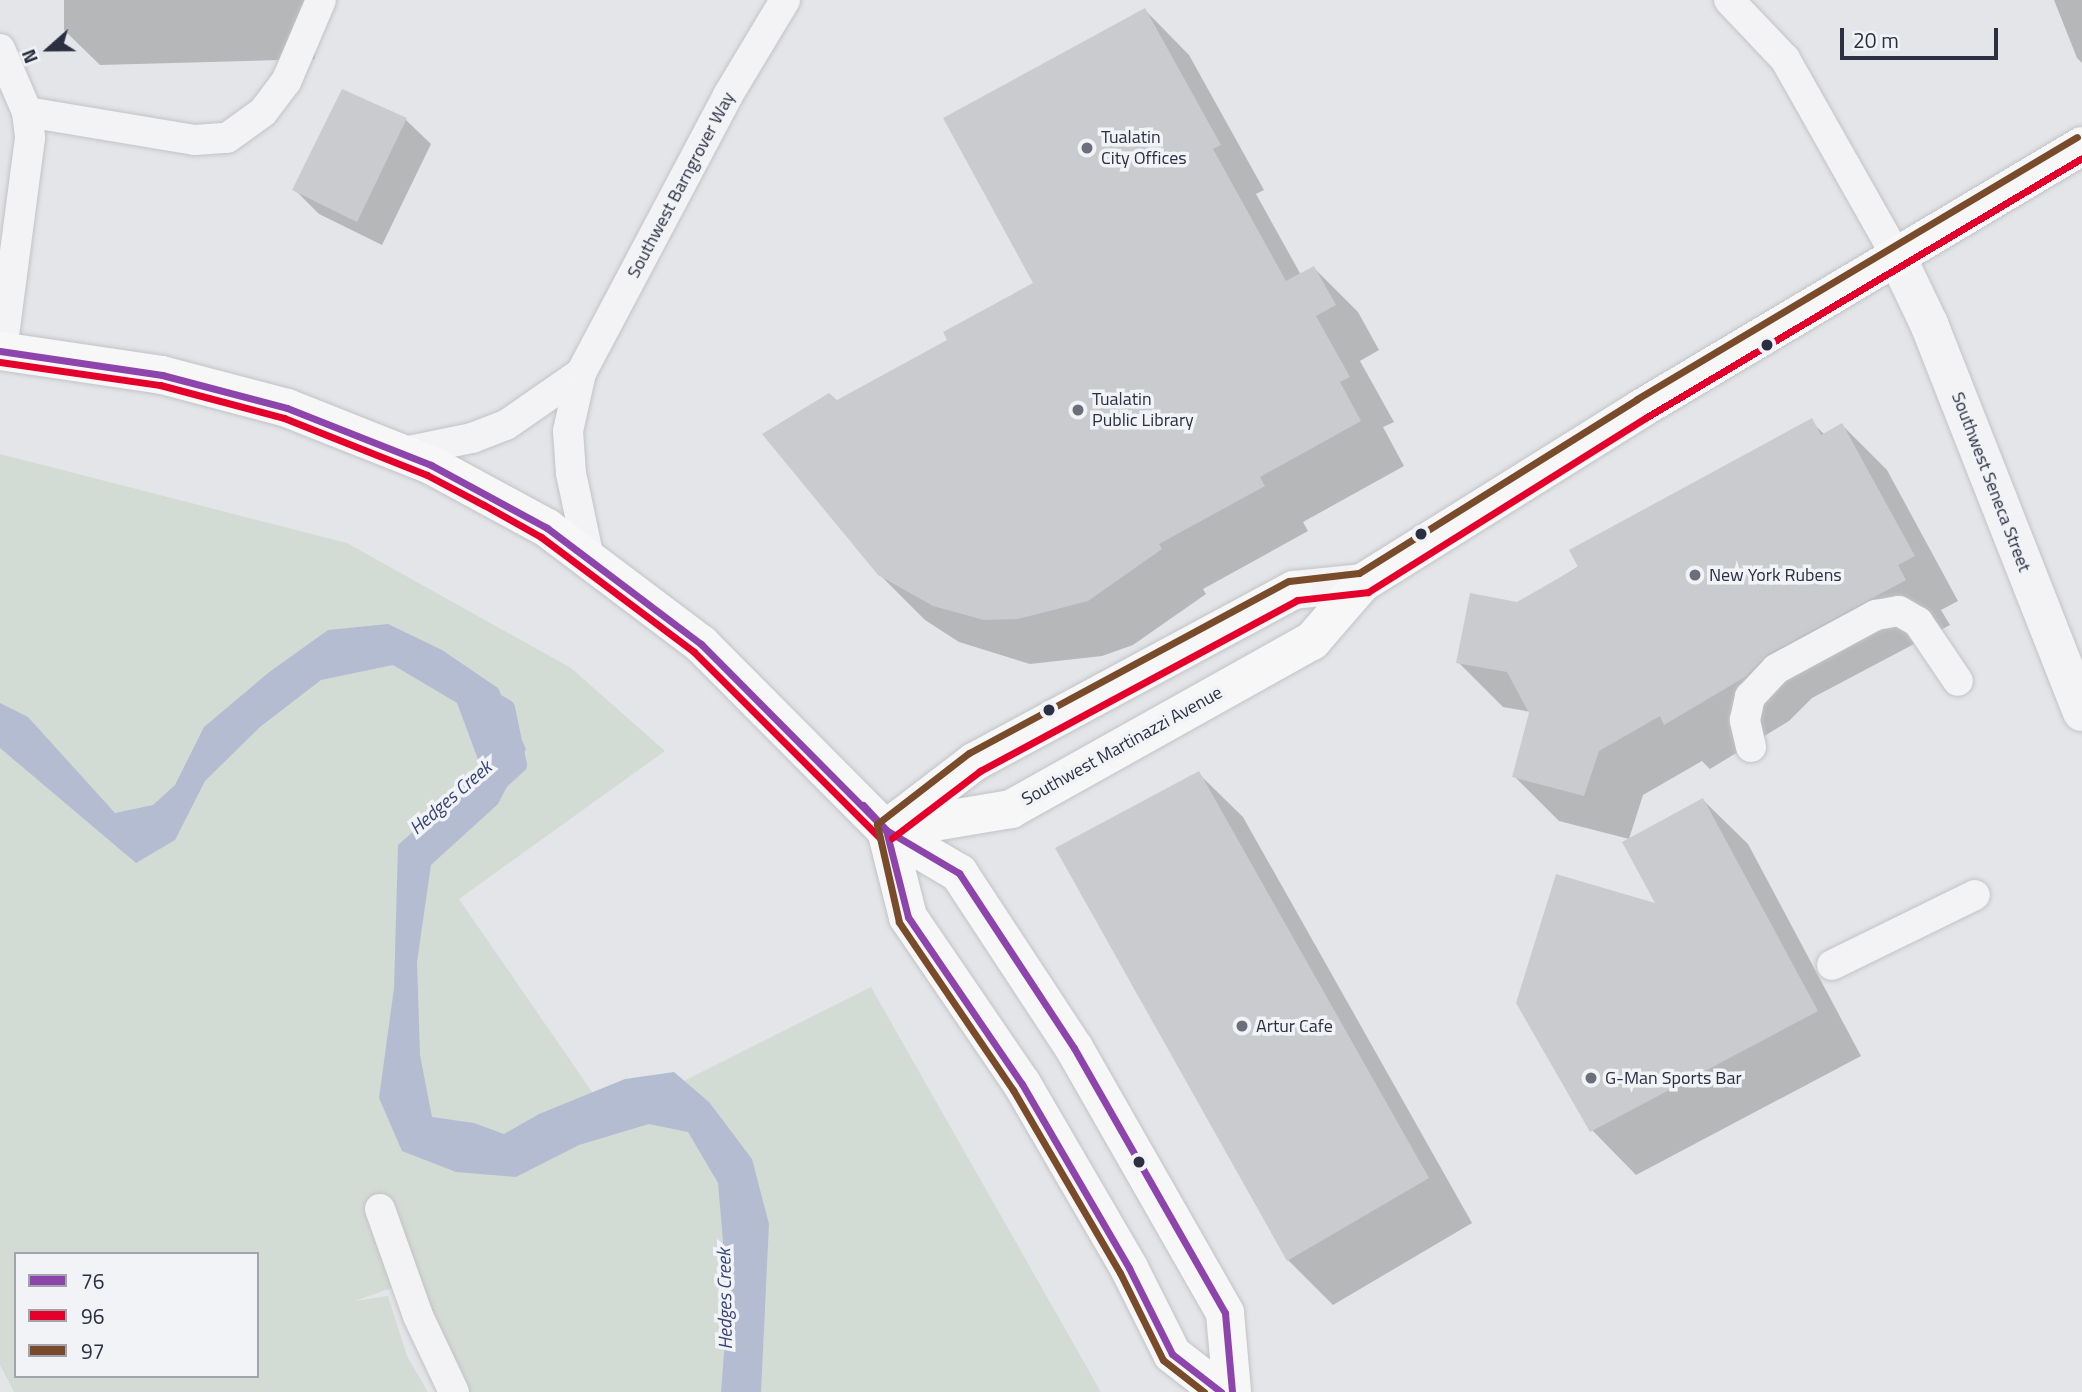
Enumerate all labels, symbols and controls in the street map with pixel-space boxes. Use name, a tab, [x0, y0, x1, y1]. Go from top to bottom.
north arrow	[14, 14, 84, 84]
scale bar	[1844, 14, 2002, 58]
text: 20 m	[1853, 24, 1899, 56]
text: N	[13, 45, 45, 68]
street label: Southwest Barngrover Way	[623, 88, 739, 282]
place label: Tualatin City Offices	[1101, 127, 1187, 170]
marker: Tualatin City Offices	[1079, 140, 1095, 156]
unlabelled marker	[1760, 338, 1774, 352]
place label: Tualatin Public Library	[1092, 389, 1194, 432]
street label: Southwest Seneca Street	[1947, 389, 2035, 575]
marker: Tualatin Public Library	[1070, 402, 1086, 418]
unlabelled marker	[1414, 527, 1428, 541]
place label: New York Rubens	[1709, 564, 1842, 586]
marker: New York Rubens	[1687, 567, 1703, 583]
street label: Southwest Martinazzi Avenue	[1018, 682, 1226, 810]
unlabelled marker	[1042, 703, 1056, 717]
water label: Hedges Creek	[404, 755, 496, 839]
place label: Artur Cafe	[1256, 1015, 1333, 1037]
marker: Artur Cafe	[1234, 1018, 1250, 1034]
place label: G-Man Sports Bar	[1605, 1067, 1742, 1089]
marker: G-Man Sports Bar	[1583, 1070, 1599, 1086]
unlabelled marker	[1132, 1155, 1146, 1169]
water label: Hedges Creek	[712, 1248, 736, 1350]
legend	[14, 1252, 259, 1378]
text: 76	[81, 1265, 105, 1297]
text: 96	[81, 1300, 105, 1332]
text: 97	[81, 1335, 105, 1367]

